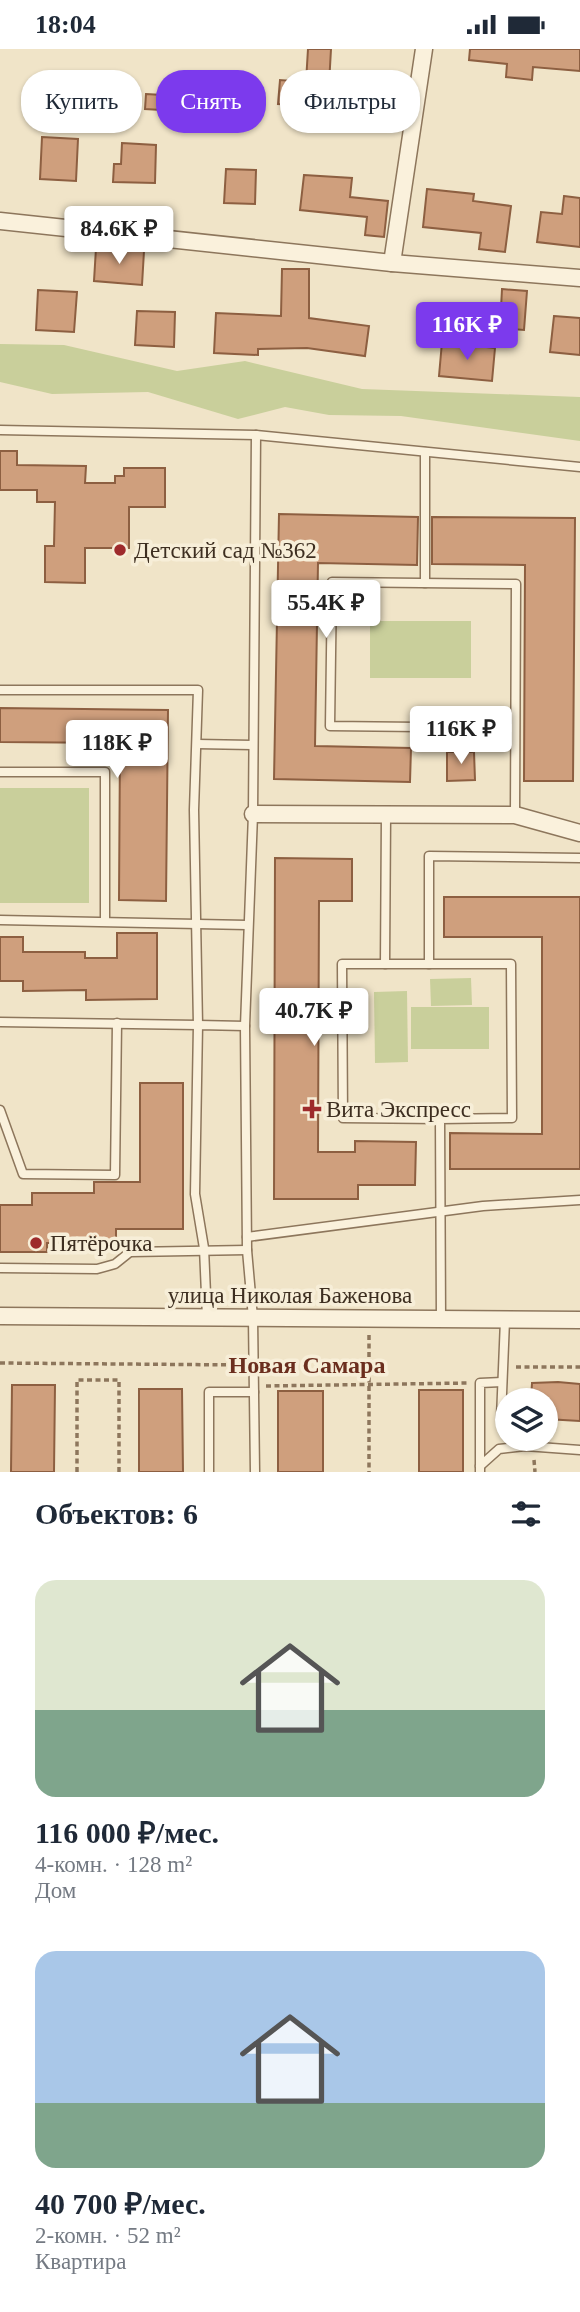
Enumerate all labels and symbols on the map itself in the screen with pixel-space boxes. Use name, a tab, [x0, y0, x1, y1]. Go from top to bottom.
pin: 84.6K ₽	[54, 207, 184, 266]
pin: 116K ₽	[410, 303, 524, 362]
place label: Детский сад №362	[134, 538, 317, 563]
marker: Детский сад №362	[112, 542, 128, 558]
pin: 55.4K ₽	[261, 581, 391, 640]
pin: 116K ₽	[404, 707, 518, 766]
pin: 118K ₽	[60, 721, 174, 780]
pin: 40.7K ₽	[249, 989, 379, 1048]
place label: Вита Экспресс	[326, 1097, 471, 1122]
marker: Вита Экспресс	[304, 1101, 320, 1117]
place label: Пятёрочка	[50, 1231, 152, 1256]
marker: Пятёрочка	[28, 1235, 44, 1251]
street label: улица Николая Баженова	[168, 1283, 412, 1308]
district label: Новая Самара	[229, 1352, 385, 1378]

